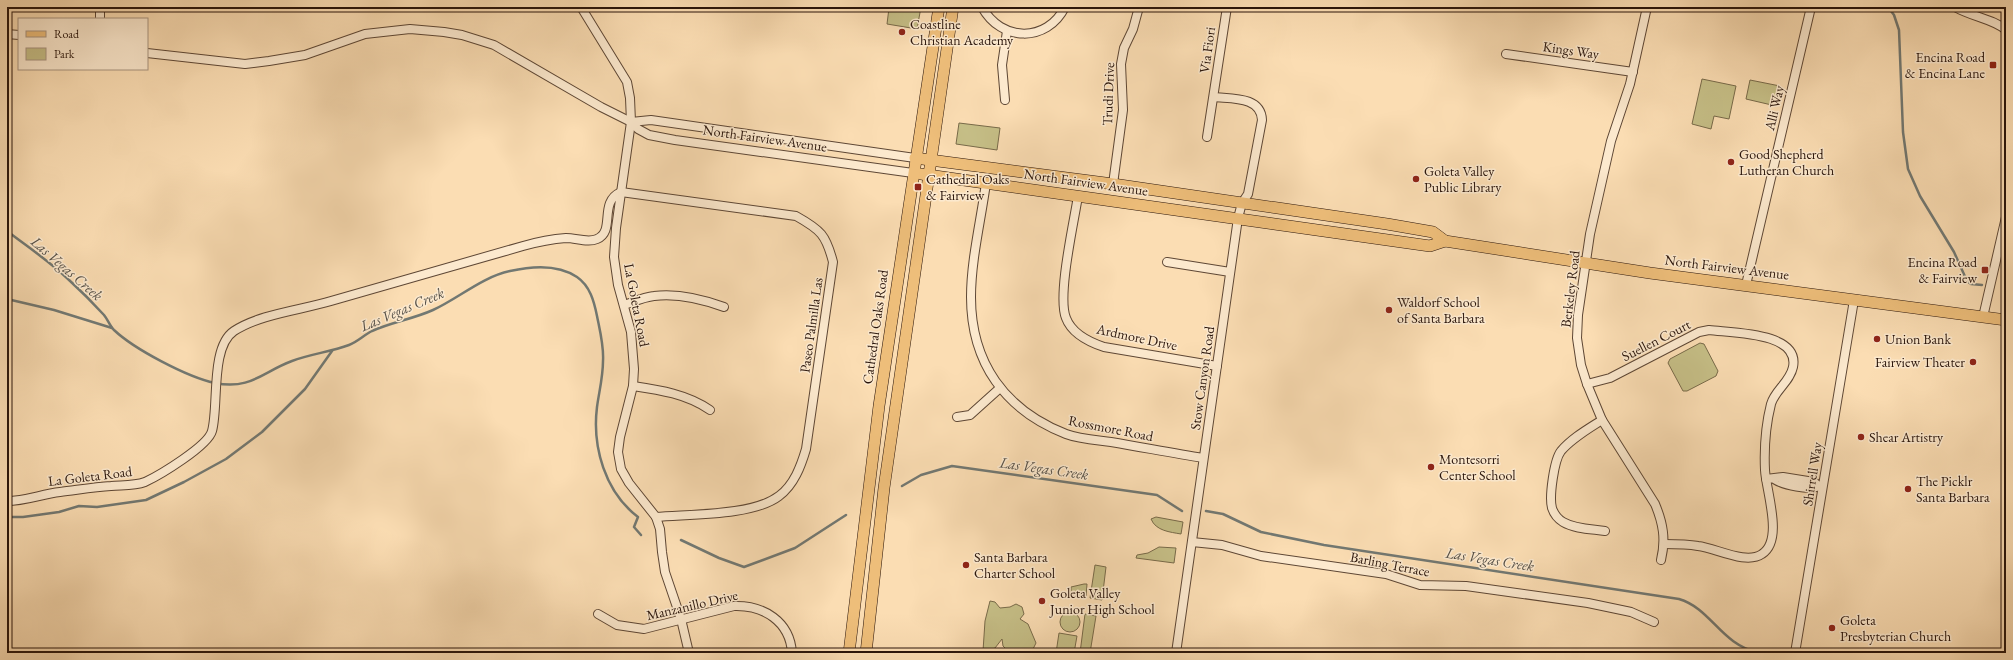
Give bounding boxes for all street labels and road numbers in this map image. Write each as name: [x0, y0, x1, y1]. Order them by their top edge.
street label: Via Fiori: [1195, 25, 1219, 74]
street label: Kings Way: [1542, 37, 1601, 63]
street label: Trudi Drive: [1098, 62, 1118, 126]
street label: Alli Way: [1760, 83, 1788, 133]
street label: North Fairview Avenue: [702, 120, 829, 156]
street label: North Fairview Avenue: [1023, 164, 1150, 200]
street label: Berkeley Road: [1556, 249, 1584, 329]
street label: North Fairview Avenue: [1664, 250, 1791, 284]
street label: La Goleta Road: [620, 262, 654, 349]
street label: Cathedral Oaks Road: [858, 268, 892, 385]
street label: Paseo Palmilla Las: [795, 276, 827, 374]
street label: Suellen Court: [1618, 315, 1694, 365]
street label: Ardmore Drive: [1094, 319, 1180, 354]
street label: Stow Canyon Road: [1186, 324, 1218, 431]
street label: Rossmore Road: [1067, 411, 1156, 445]
street label: Shirrell Way: [1798, 440, 1826, 507]
street label: La Goleta Road: [47, 462, 134, 490]
street label: Barling Terrace: [1349, 547, 1432, 581]
street label: Manzanillo Drive: [644, 586, 740, 624]

